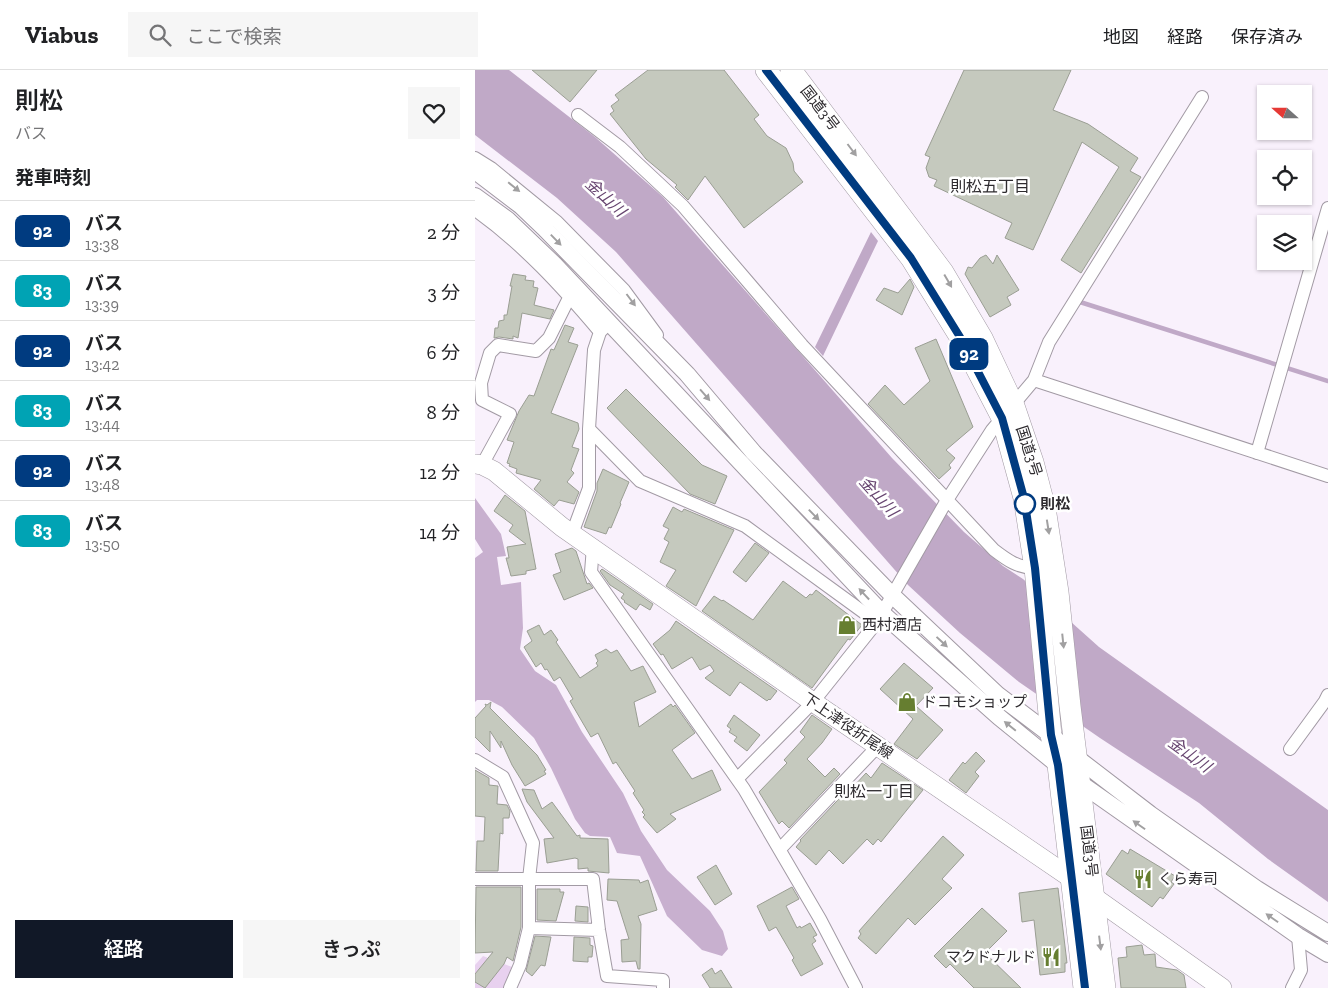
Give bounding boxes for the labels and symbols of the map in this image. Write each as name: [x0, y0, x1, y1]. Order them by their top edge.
street label: 国道3号: [797, 82, 843, 134]
north arrow: [1257, 85, 1313, 140]
one-way arrow: [847, 143, 857, 157]
water label: 金山川: [582, 174, 631, 222]
district label: 則松五丁目: [950, 177, 1030, 196]
one-way arrow: [507, 182, 520, 193]
one-way arrow: [550, 234, 562, 246]
one-way arrow: [944, 275, 953, 288]
one-way arrow: [625, 293, 636, 306]
line badge: 92: [947, 338, 991, 370]
one-way arrow: [699, 388, 710, 401]
street label: 国道3号: [1012, 423, 1046, 479]
water label: 金山川: [856, 472, 903, 522]
marker: 則松: [1014, 493, 1036, 515]
place label: 則松: [1040, 495, 1070, 513]
one-way arrow: [808, 509, 820, 521]
one-way arrow: [1044, 520, 1052, 536]
one-way arrow: [858, 588, 870, 600]
shop icon: 西村酒店: [836, 614, 858, 636]
place label: 西村酒店: [862, 616, 922, 634]
one-way arrow: [1059, 633, 1067, 649]
one-way arrow: [935, 636, 947, 648]
street label: 下上津役折尾線: [799, 689, 897, 763]
shop icon: ドコモショップ: [896, 691, 918, 713]
place label: ドコモショップ: [922, 693, 1027, 711]
one-way arrow: [1004, 720, 1017, 731]
water label: 金山川: [1165, 733, 1216, 777]
district label: 則松一丁目: [834, 782, 914, 801]
one-way arrow: [1133, 820, 1146, 830]
street label: 国道3号: [1077, 824, 1101, 878]
restaurant icon: くら寿司: [1132, 868, 1154, 890]
place label: くら寿司: [1158, 870, 1218, 888]
one-way arrow: [1265, 913, 1279, 923]
one-way arrow: [1096, 935, 1104, 951]
restaurant icon: マクドナルド: [1040, 946, 1062, 968]
place label: マクドナルド: [946, 948, 1036, 966]

